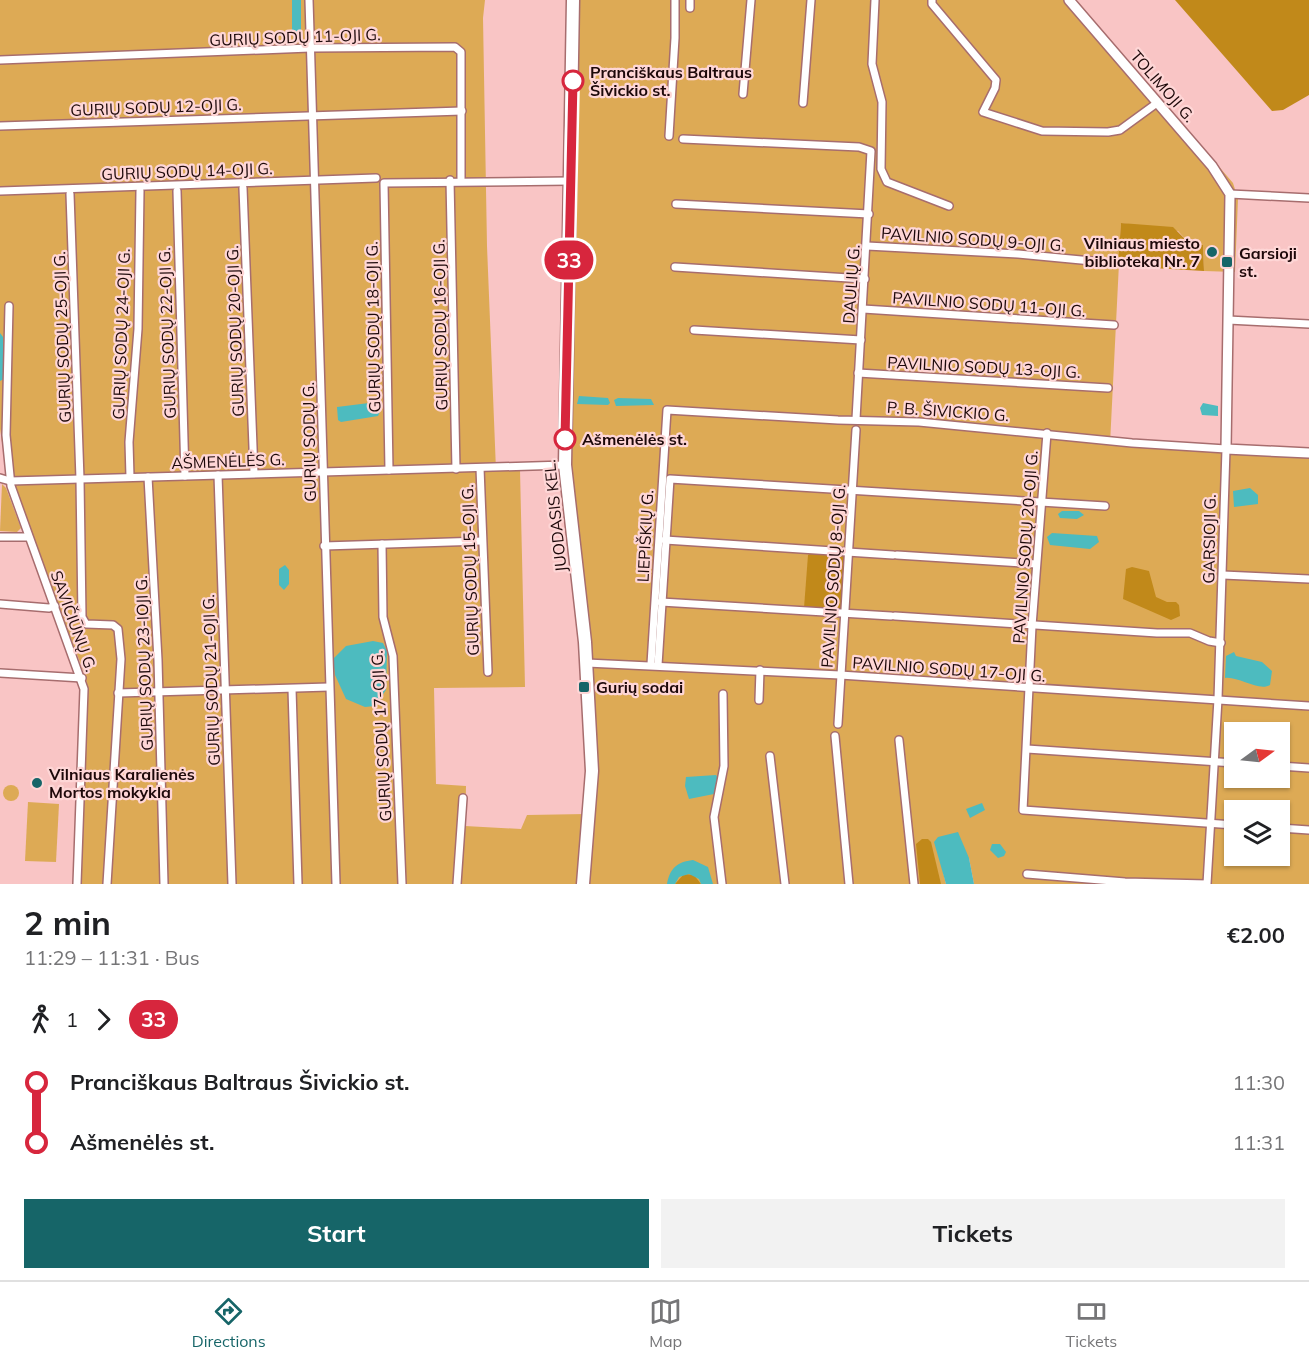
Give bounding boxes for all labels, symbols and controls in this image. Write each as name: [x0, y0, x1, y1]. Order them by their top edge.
street label: GURIŲ SODŲ 11-OJI G.: [209, 24, 381, 50]
street label: TOLIMOJI G.: [1126, 46, 1200, 126]
place label: Pranciškaus Baltraus Šivickio st.: [590, 62, 752, 100]
marker: Pranciškaus Baltraus Šivickio st.: [562, 70, 584, 92]
street label: GURIŲ SODŲ 12-OJI G.: [70, 94, 242, 120]
street label: GURIŲ SODŲ 14-OJI G.: [101, 158, 273, 184]
street label: PAVILNIO SODŲ 9-OJI G.: [880, 223, 1066, 255]
place label: Vilniaus miesto biblioteka Nr. 7: [1083, 233, 1200, 271]
street label: GURIŲ SODŲ 16-OJI G.: [429, 239, 451, 411]
line badge: 33: [542, 240, 596, 280]
street label: GURIŲ SODŲ 18-OJI G.: [362, 241, 384, 413]
place label: Garsioji st.: [1239, 243, 1297, 281]
street label: DAULIŲ G.: [838, 244, 864, 324]
street label: GURIŲ SODŲ 20-OJI G.: [222, 245, 248, 417]
marker: Vilniaus miesto biblioteka Nr. 7: [1205, 245, 1219, 259]
street label: GURIŲ SODŲ 22-OJI G.: [154, 247, 180, 419]
text: 33: [556, 247, 582, 273]
street label: GURIŲ SODŲ 24-OJI G.: [108, 248, 134, 420]
street label: GURIŲ SODŲ 25-OJI G.: [49, 251, 75, 423]
marker: Garsioji st.: [1220, 255, 1234, 269]
street label: PAVILNIO SODŲ 11-OJI G.: [892, 287, 1086, 321]
street label: PAVILNIO SODŲ 13-OJI G.: [887, 352, 1081, 382]
street label: GURIŲ SODŲ G.: [298, 382, 320, 502]
street label: P. B. ŠIVICKIO G.: [886, 397, 1010, 425]
marker: Ašmenėlės st.: [554, 428, 576, 450]
place label: Ašmenėlės st.: [582, 429, 687, 449]
street label: AŠMENĖLĖS G.: [171, 449, 285, 473]
street label: PAVILNIO SODŲ 20-OJI G.: [1008, 450, 1042, 644]
street label: JUODASIS KEL.: [539, 459, 571, 573]
street label: PAVILNIO SODŲ 8-OJI G.: [817, 483, 849, 669]
street label: GURIŲ SODŲ 15-OJI G.: [457, 484, 483, 656]
street label: LIEPIŠKIŲ G.: [633, 489, 657, 583]
street label: GARSIOJI G.: [1198, 494, 1220, 584]
street label: SAVIČIŪNŲ G.: [46, 568, 102, 674]
street label: GURIŲ SODŲ 23-IOJI G.: [131, 575, 157, 751]
street label: GURIŲ SODŲ 21-OJI G.: [198, 594, 224, 766]
street label: GURIŲ SODŲ 17-OJI G.: [367, 650, 395, 822]
street label: PAVILNIO SODŲ 17-OJI G.: [852, 652, 1046, 686]
place label: Gurių sodai: [596, 677, 683, 697]
marker: Gurių sodai: [577, 680, 591, 694]
north arrow: [1224, 722, 1290, 788]
map controls: [1224, 722, 1290, 866]
place label: Vilniaus Karalienės Mortos mokykla: [48, 764, 195, 802]
marker: Vilniaus Karalienės Mortos mokykla: [30, 776, 44, 790]
button: layers: [1224, 800, 1290, 866]
text: 2 min: [24, 902, 111, 943]
text: €2.00: [1227, 921, 1285, 949]
text: 11:29 – 11:31 · Bus: [24, 945, 200, 970]
icon: walk: [24, 1003, 57, 1036]
icon: forward: [87, 1003, 120, 1036]
text: 33: [141, 1006, 166, 1032]
text: 1: [66, 1007, 78, 1032]
text: Pranciškaus Baltraus Šivickio st.: [70, 1068, 410, 1096]
text: 11:30: [1232, 1070, 1285, 1095]
text: Ašmenėlės st.: [70, 1128, 214, 1156]
text: 11:31: [1232, 1130, 1285, 1155]
button: Start: [24, 1199, 649, 1268]
button: Tickets: [661, 1199, 1285, 1268]
tab: Directions: [192, 1295, 266, 1351]
tab: Map: [649, 1295, 682, 1351]
tab: Tickets: [1066, 1295, 1117, 1351]

